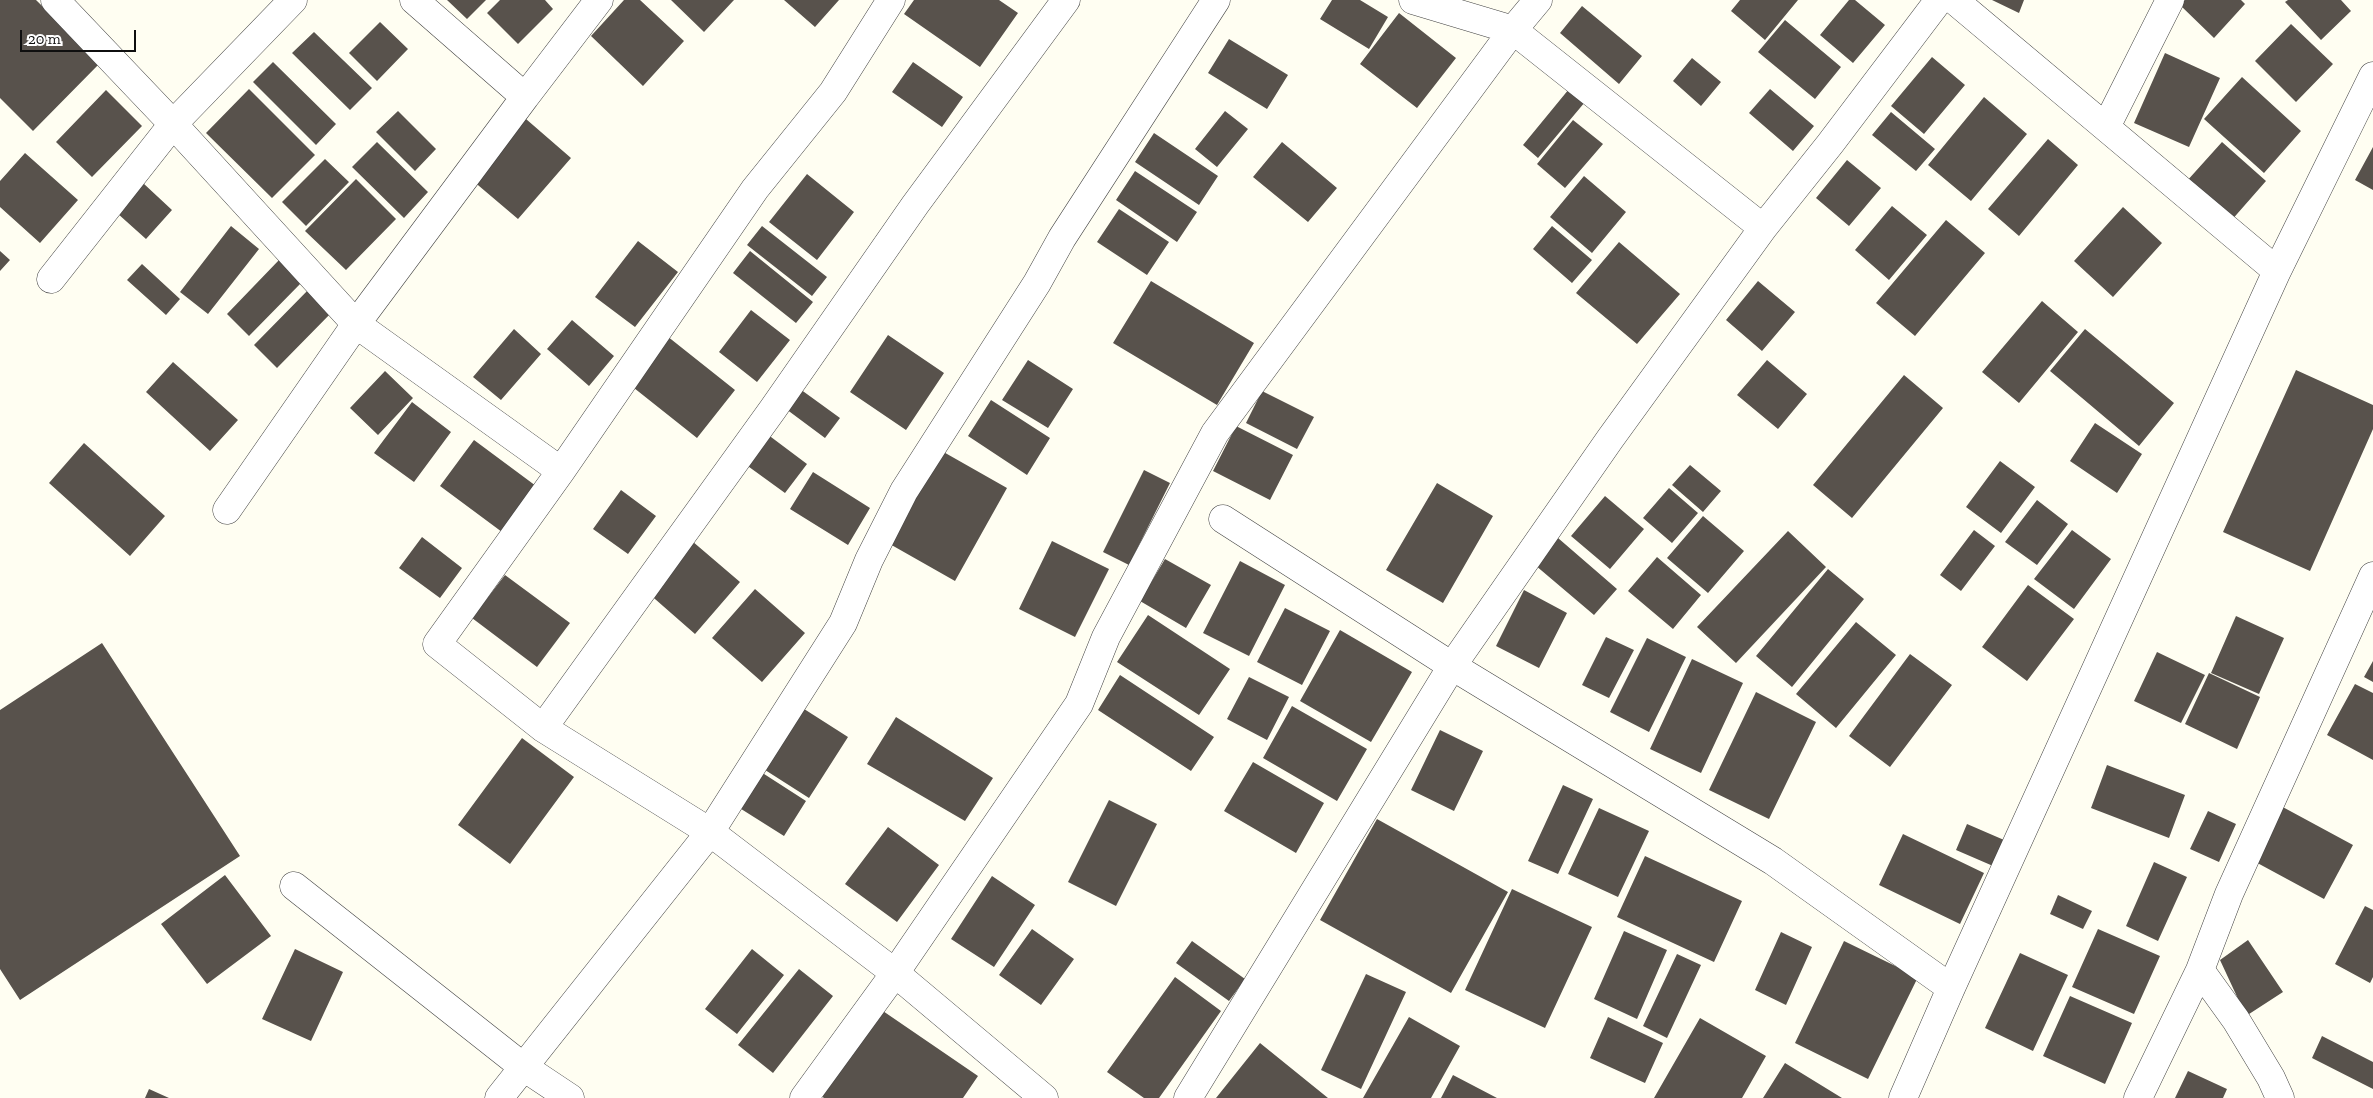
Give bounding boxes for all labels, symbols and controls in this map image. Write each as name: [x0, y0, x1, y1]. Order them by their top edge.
scale bar: [22, 20, 139, 52]
text: 20 m: [28, 30, 61, 48]

